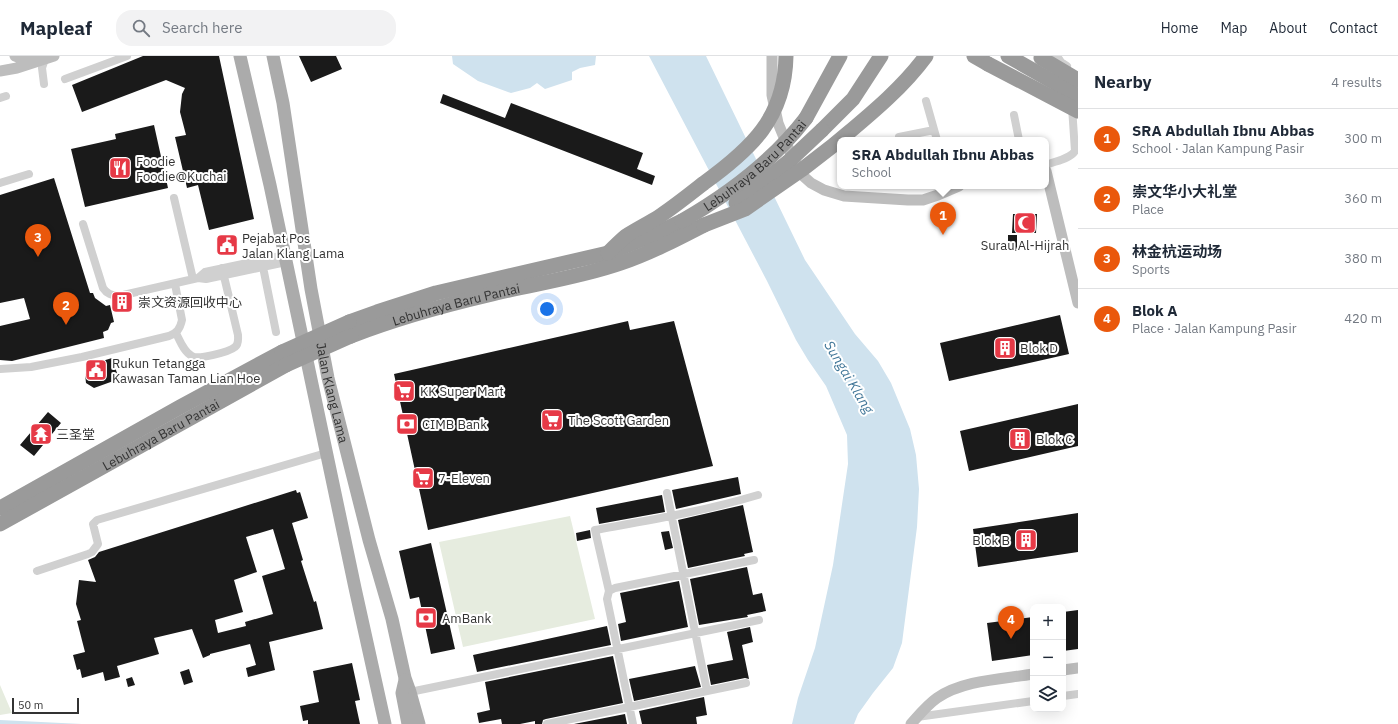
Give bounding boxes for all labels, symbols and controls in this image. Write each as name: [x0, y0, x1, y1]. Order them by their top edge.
search box: [116, 10, 396, 46]
text: Mapleaf: [20, 16, 92, 40]
icon: search: [130, 17, 152, 39]
text: Search here: [162, 18, 242, 37]
text: Home: [1161, 19, 1198, 37]
text: Map: [1220, 19, 1247, 37]
text: About: [1269, 19, 1307, 37]
text: Contact: [1329, 19, 1378, 37]
text: Nearby: [1094, 71, 1152, 93]
text: 4 results: [1331, 74, 1382, 91]
street label: Lebuhraya Baru Pantai: [700, 116, 810, 215]
text: SRA Abdullah Ibnu Abbas: [1132, 121, 1314, 140]
text: 1: [1103, 130, 1111, 147]
text: 300 m: [1344, 130, 1382, 147]
popup: [837, 137, 1049, 189]
text: School · Jalan Kampung Pasir: [1132, 140, 1304, 157]
text: SRA Abdullah Ibnu Abbas: [852, 145, 1034, 164]
place label: Foodie Foodie@Kuchai: [136, 153, 227, 185]
restaurant icon: Foodie Foodie@Kuchai: [107, 155, 133, 181]
text: School: [852, 164, 891, 181]
text: 崇文华小大礼堂: [1132, 182, 1237, 201]
text: 2: [1103, 190, 1111, 207]
text: 360 m: [1344, 190, 1382, 207]
text: Place: [1132, 201, 1164, 218]
pin: 1: [930, 202, 956, 235]
mosque icon: Surau Al-Hijrah: [1012, 210, 1038, 236]
pin: 3: [25, 224, 51, 257]
place label: Pejabat Pos Jalan Klang Lama: [242, 230, 344, 262]
public building icon: Pejabat Pos Jalan Klang Lama: [214, 232, 240, 258]
place label: Surau Al-Hijrah: [981, 237, 1069, 254]
text: 林金杭运动场: [1132, 242, 1222, 261]
text: 3: [1103, 250, 1111, 267]
text: 380 m: [1344, 250, 1382, 267]
text: Sports: [1132, 261, 1170, 278]
street label: Lebuhraya Baru Pantai: [390, 279, 522, 329]
building icon: 崇文资源回收中心: [109, 289, 135, 315]
pin: 2: [53, 292, 79, 325]
place label: 崇文资源回收中心: [138, 294, 242, 311]
your location: [537, 299, 557, 319]
text: Blok A: [1132, 301, 1177, 320]
text: 4: [1103, 310, 1111, 327]
text: 420 m: [1344, 310, 1382, 327]
text: Place · Jalan Kampung Pasir: [1132, 320, 1296, 337]
building icon: Blok D: [992, 335, 1018, 361]
water label: Sungai Klang: [820, 337, 878, 417]
place label: Blok D: [1020, 340, 1058, 357]
street label: Jalan Klang Lama: [313, 341, 353, 445]
place label: Rukun Tetangga Kawasan Taman Lian Hoe: [112, 355, 260, 387]
public building icon: Rukun Tetangga Kawasan Taman Lian Hoe: [83, 357, 109, 383]
supermarket icon: KK Super Mart: [391, 378, 417, 404]
place label: KK Super Mart: [420, 383, 504, 400]
street label: Lebuhraya Baru Pantai: [99, 395, 222, 474]
supermarket icon: The Scott Garden: [539, 407, 565, 433]
bank icon: CIMB Bank: [394, 411, 420, 437]
place label: The Scott Garden: [568, 412, 669, 429]
place label: CIMB Bank: [422, 416, 487, 433]
temple icon: 三圣堂: [28, 421, 54, 447]
place label: 三圣堂: [56, 426, 95, 443]
building icon: Blok C: [1007, 426, 1033, 452]
place label: Blok C: [1036, 431, 1073, 448]
supermarket icon: 7-Eleven: [410, 465, 436, 491]
place label: 7-Eleven: [438, 470, 490, 487]
building icon: Blok B: [1013, 527, 1039, 553]
place label: Blok B: [972, 532, 1010, 549]
map controls: [1030, 604, 1066, 712]
button: +: [1030, 604, 1066, 640]
bank icon: AmBank: [413, 605, 439, 631]
pin: 4: [998, 606, 1024, 639]
place label: AmBank: [442, 610, 491, 627]
button: −: [1030, 640, 1066, 676]
button: layers: [1030, 676, 1066, 712]
scale bar: [12, 696, 79, 715]
text: 50 m: [18, 698, 43, 712]

